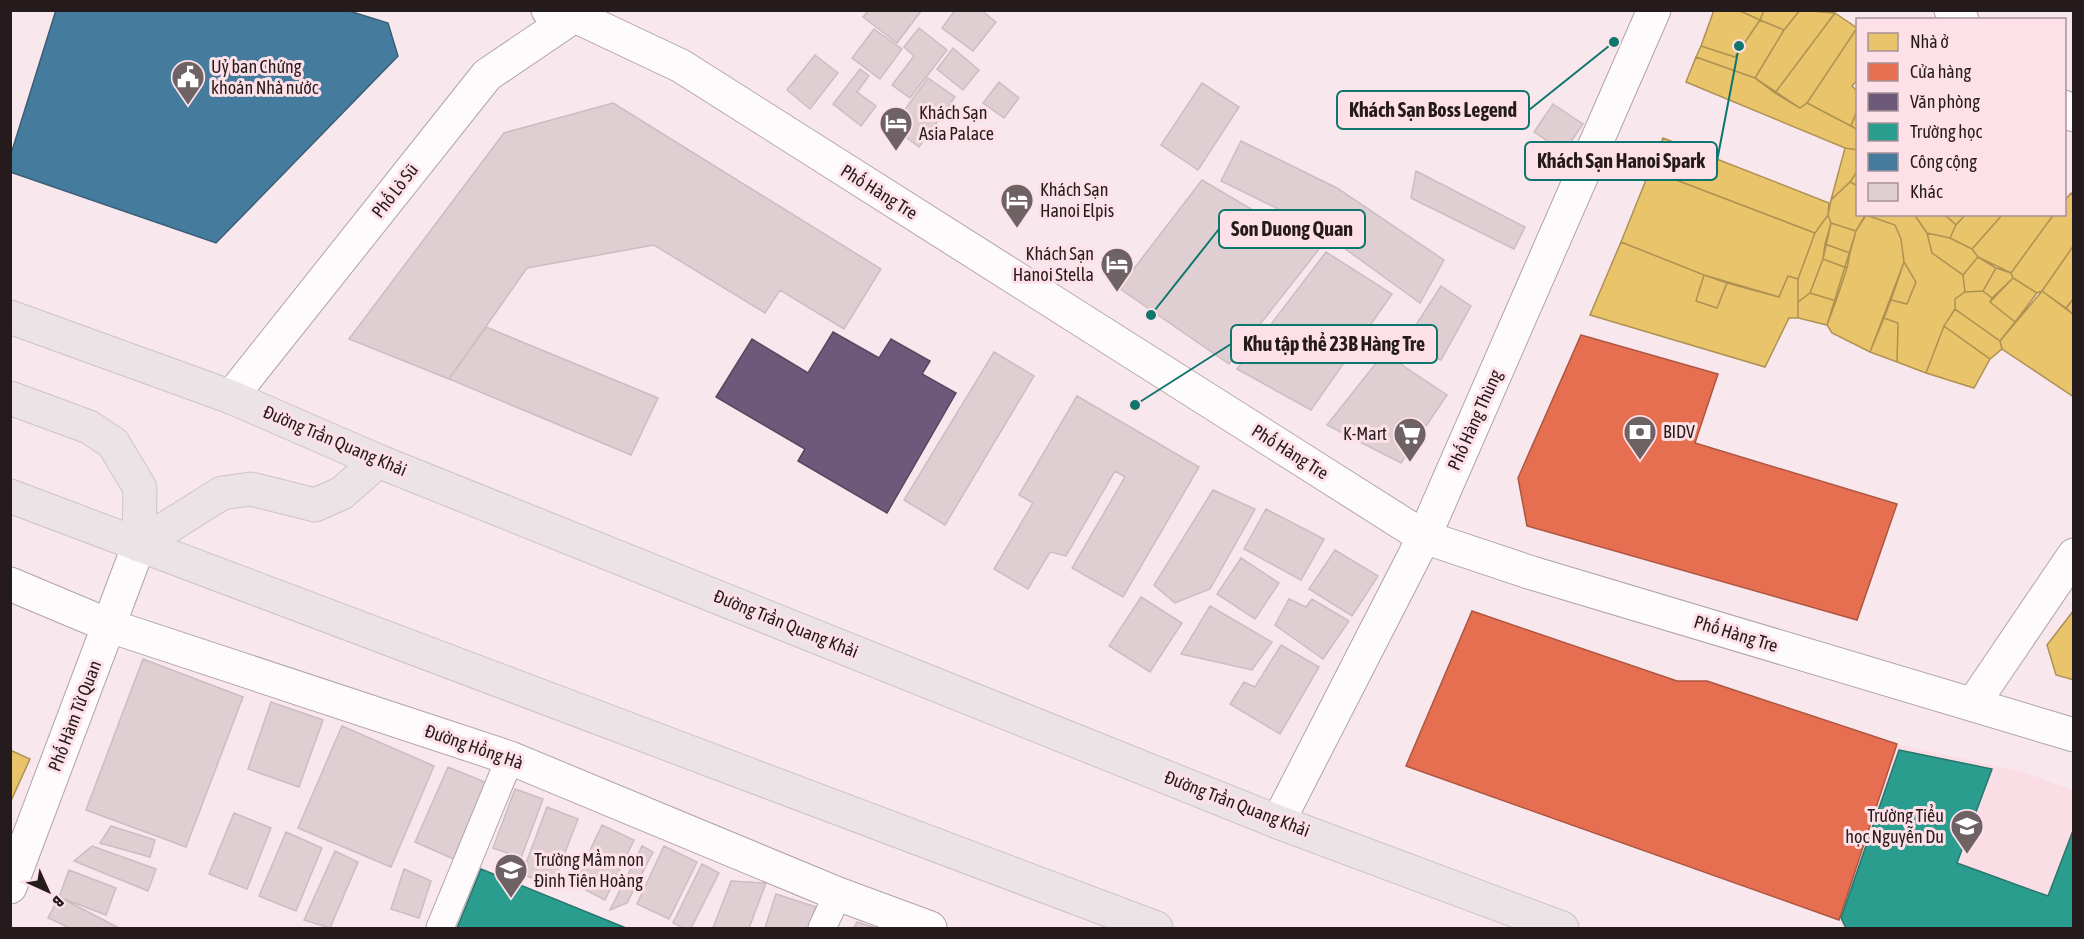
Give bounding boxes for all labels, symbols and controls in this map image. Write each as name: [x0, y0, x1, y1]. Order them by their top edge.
legend: [1856, 18, 2066, 216]
text: Nhà ở: [1910, 31, 1949, 52]
place label: Uỷ ban Chứng khoán Nhà nước: [211, 56, 319, 98]
public building icon: Uỷ ban Chứng khoán Nhà nước: [170, 59, 206, 106]
text: Cửa hàng: [1910, 61, 1971, 82]
callout: Khách Sạn Boss Legend: [1337, 91, 1529, 129]
text: Văn phòng: [1910, 91, 1980, 112]
text: Khách Sạn Boss Legend: [1349, 98, 1517, 121]
place label: Khách Sạn Asia Palace: [919, 102, 994, 144]
hotel icon: Khách Sạn Asia Palace: [878, 105, 914, 152]
text: Trường học: [1910, 121, 1982, 142]
callout: Khách Sạn Hanoi Spark: [1525, 142, 1717, 180]
text: Khách Sạn Hanoi Spark: [1537, 149, 1705, 172]
text: Công cộng: [1910, 151, 1977, 172]
street label: Phố Lò Sũ: [366, 159, 422, 222]
street label: Phố Hàng Tre: [837, 159, 922, 223]
place label: Khách Sạn Hanoi Elpis: [1040, 179, 1114, 221]
text: Khác: [1910, 181, 1943, 202]
hotel icon: Khách Sạn Hanoi Elpis: [999, 182, 1035, 229]
callout: Son Duong Quan: [1219, 210, 1365, 248]
text: Son Duong Quan: [1231, 217, 1353, 240]
place label: Khách Sạn Hanoi Stella: [1013, 243, 1094, 285]
hotel icon: Khách Sạn Hanoi Stella: [1099, 246, 1135, 293]
callout: Khu tập thể 23B Hàng Tre: [1231, 325, 1437, 363]
text: Khu tập thể 23B Hàng Tre: [1243, 331, 1425, 355]
street label: Phố Hàng Thùng: [1442, 366, 1506, 473]
street label: Đường Trần Quang Khải: [260, 400, 411, 480]
bank icon: BIDV: [1622, 414, 1658, 461]
supermarket icon: K-Mart: [1392, 416, 1428, 463]
street label: Phố Hàng Tre: [1248, 419, 1333, 483]
place label: BIDV: [1663, 421, 1695, 442]
place label: K-Mart: [1343, 423, 1387, 444]
street label: Đường Trần Quang Khải: [711, 584, 862, 662]
street label: Phố Hàng Tre: [1692, 610, 1781, 656]
street label: Phố Hàm Tử Quan: [43, 657, 105, 774]
street label: Đường Hồng Hà: [422, 719, 527, 773]
street label: Đường Trần Quang Khải: [1161, 765, 1313, 841]
place label: Trường Tiểu học Nguyễn Du: [1845, 804, 1944, 847]
school or university icon: Trường Tiểu học Nguyễn Du: [1949, 808, 1985, 855]
place label: Trường Mầm non Đinh Tiên Hoàng: [534, 848, 644, 891]
school or university icon: Trường Mầm non Đinh Tiên Hoàng: [493, 852, 529, 899]
north arrow: [18, 861, 78, 921]
text: B: [49, 893, 68, 911]

